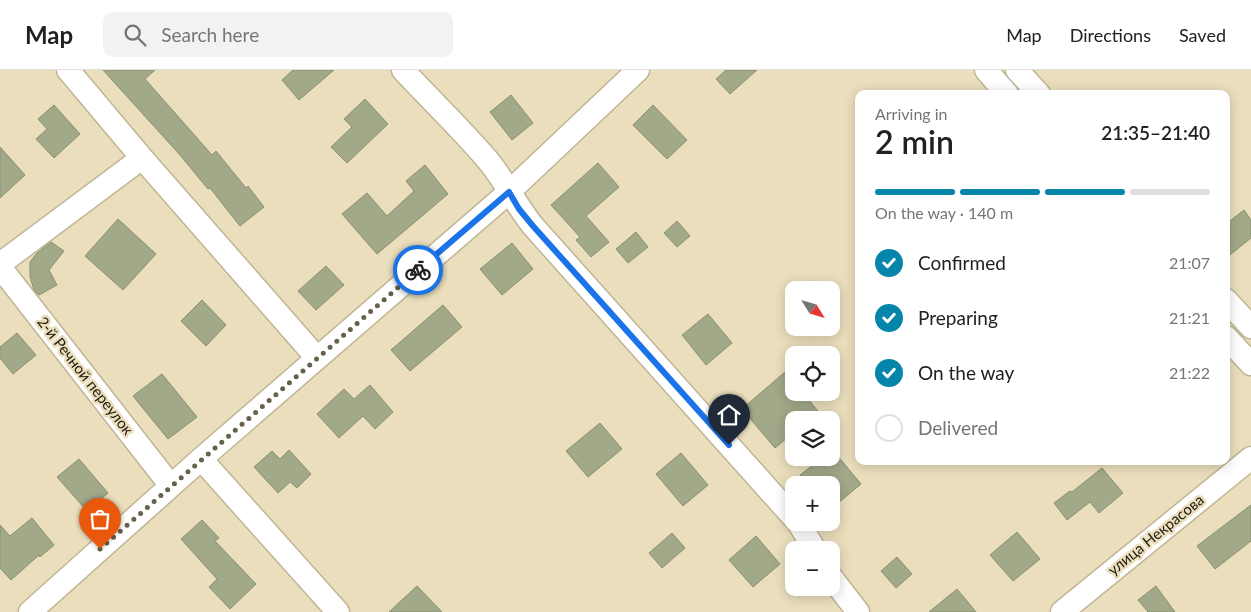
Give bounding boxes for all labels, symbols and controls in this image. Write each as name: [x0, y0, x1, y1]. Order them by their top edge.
search box: [103, 12, 453, 57]
text: Map: [25, 20, 73, 49]
icon: search: [121, 21, 149, 49]
text: Search here: [161, 23, 259, 46]
text: Map: [1006, 24, 1042, 46]
text: Directions: [1070, 24, 1151, 46]
text: Saved: [1179, 24, 1226, 46]
text: Arriving in: [875, 104, 948, 123]
text: 21:35–21:40: [1101, 121, 1210, 144]
text: 2 min: [875, 122, 954, 161]
text: On the way · 140 m: [875, 203, 1013, 222]
courier: [393, 245, 443, 295]
icon: check: [875, 249, 903, 277]
text: Confirmed: [918, 251, 1006, 274]
text: 21:07: [1169, 253, 1210, 272]
icon: bike: [404, 256, 432, 284]
north arrow: [785, 281, 840, 336]
map controls: [785, 281, 840, 596]
icon: check: [875, 304, 903, 332]
text: Preparing: [918, 306, 998, 329]
text: 21:21: [1169, 308, 1210, 327]
street label: 2-й Речной переулок: [34, 313, 138, 438]
button: locate: [785, 346, 840, 401]
icon: check: [875, 359, 903, 387]
text: On the way: [918, 361, 1014, 384]
text: 21:22: [1169, 363, 1210, 382]
pin: [708, 394, 750, 445]
icon: home: [715, 401, 743, 429]
button: layers: [785, 411, 840, 466]
text: Delivered: [918, 416, 998, 439]
button: +: [785, 476, 840, 531]
street label: улица Некрасова: [1104, 490, 1207, 578]
pin: [79, 498, 121, 549]
icon: bag: [86, 505, 114, 533]
button: −: [785, 541, 840, 596]

